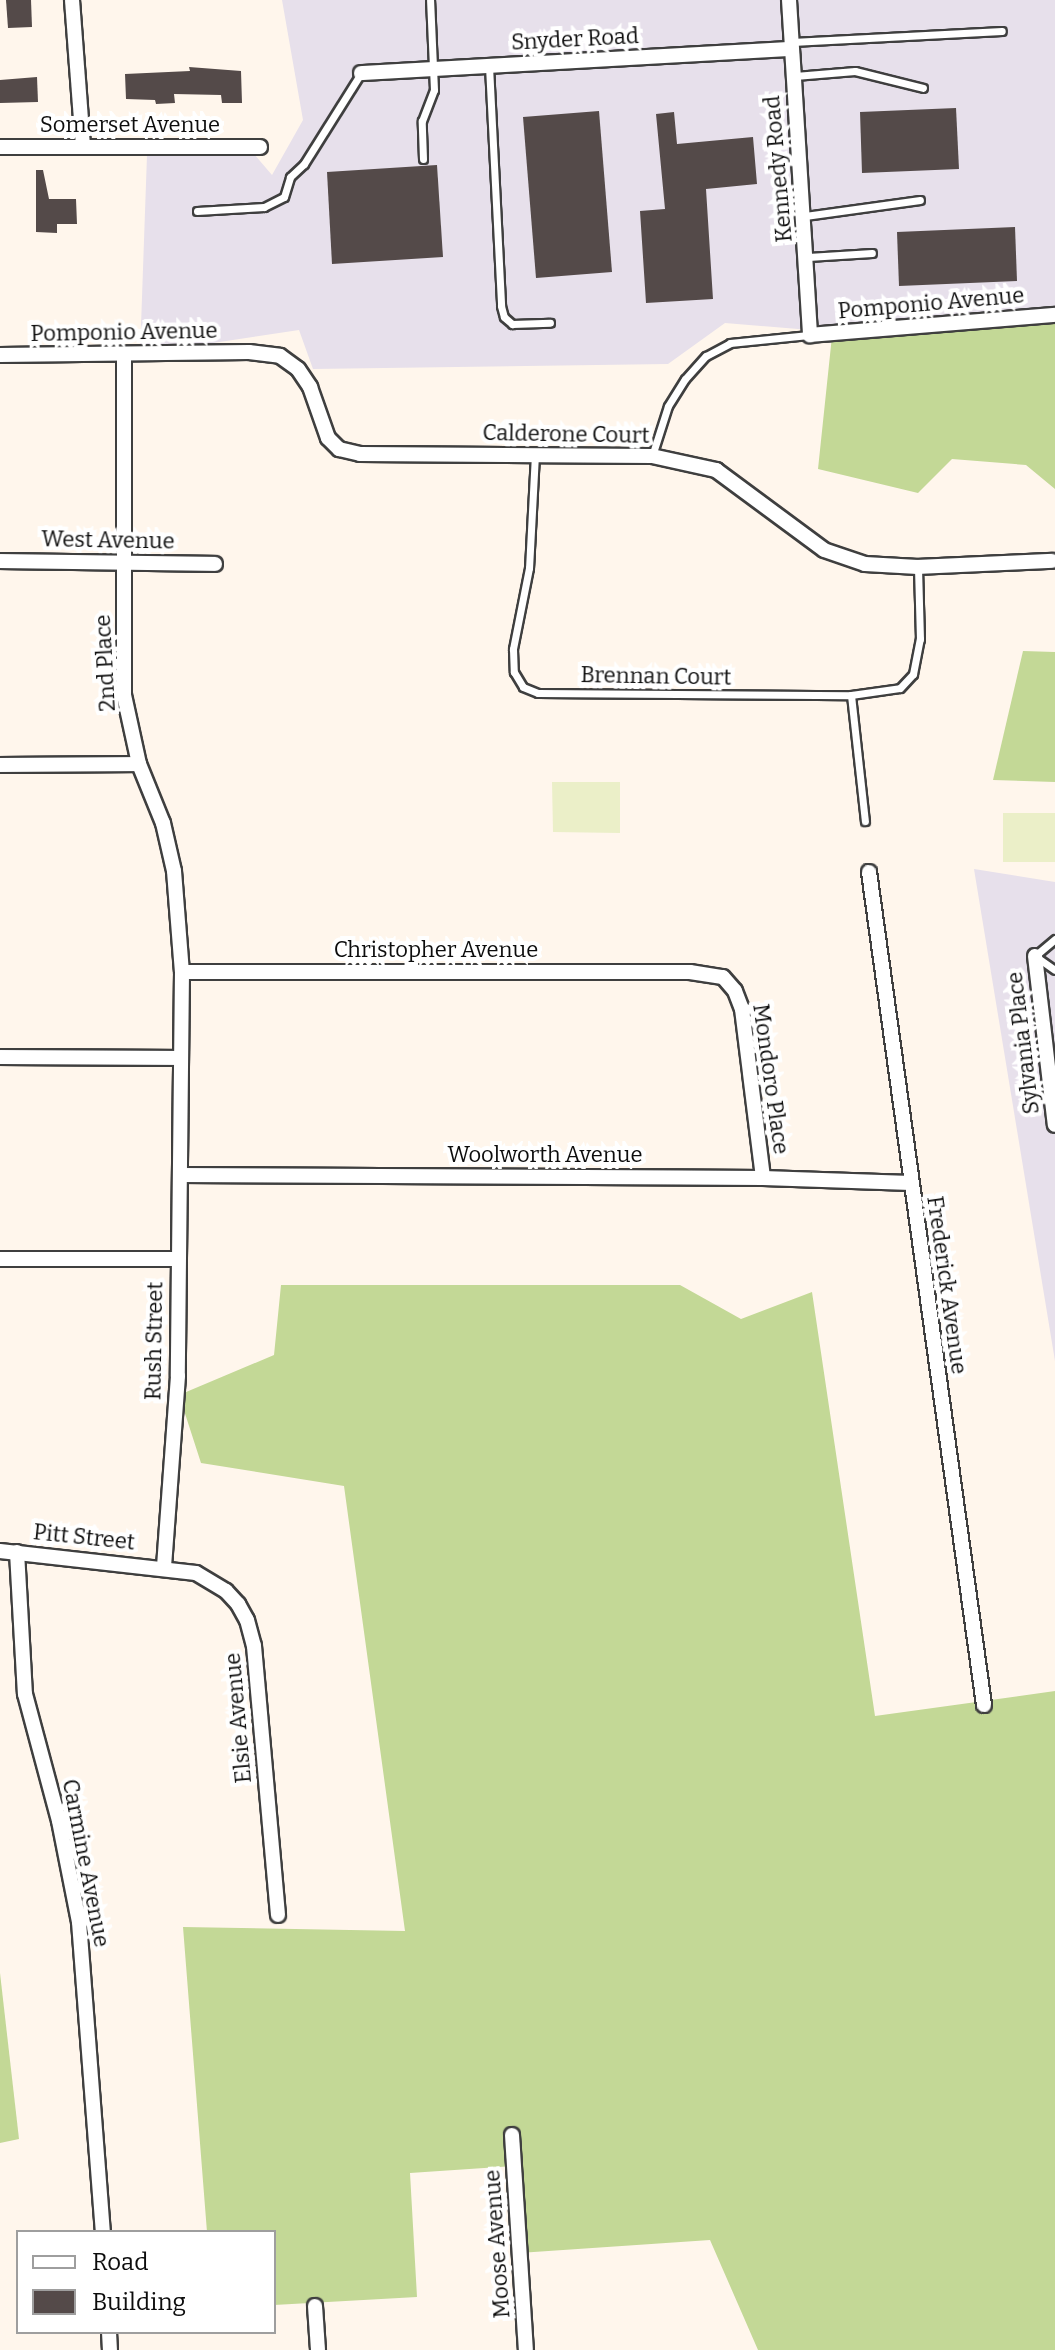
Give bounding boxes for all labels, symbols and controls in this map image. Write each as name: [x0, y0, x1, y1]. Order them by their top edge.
street label: Snyder Road: [510, 22, 640, 56]
street label: Kennedy Road: [758, 95, 798, 243]
street label: Somerset Avenue: [40, 112, 220, 138]
street label: Pomponio Avenue: [837, 282, 1025, 324]
street label: Pomponio Avenue: [30, 317, 218, 347]
street label: Calderone Court: [482, 419, 650, 449]
street label: West Avenue: [41, 526, 175, 554]
street label: 2nd Place: [89, 614, 121, 712]
street label: Brennan Court: [580, 661, 732, 691]
street label: Christopher Avenue: [334, 937, 538, 963]
street label: Sylvania Place: [1001, 970, 1045, 1116]
street label: Mondoro Place: [747, 1002, 795, 1156]
street label: Woolworth Avenue: [448, 1142, 642, 1168]
street label: Frederick Avenue: [921, 1194, 973, 1376]
street label: Rush Street: [140, 1282, 168, 1400]
street label: Pitt Street: [32, 1519, 136, 1555]
street label: Elsie Avenue: [219, 1652, 257, 1784]
street label: Carmine Avenue: [57, 1777, 115, 1949]
street label: Moose Avenue: [479, 2169, 515, 2319]
legend: [16, 2230, 276, 2334]
text: Road: [92, 2248, 148, 2276]
text: Building: [92, 2288, 186, 2316]

